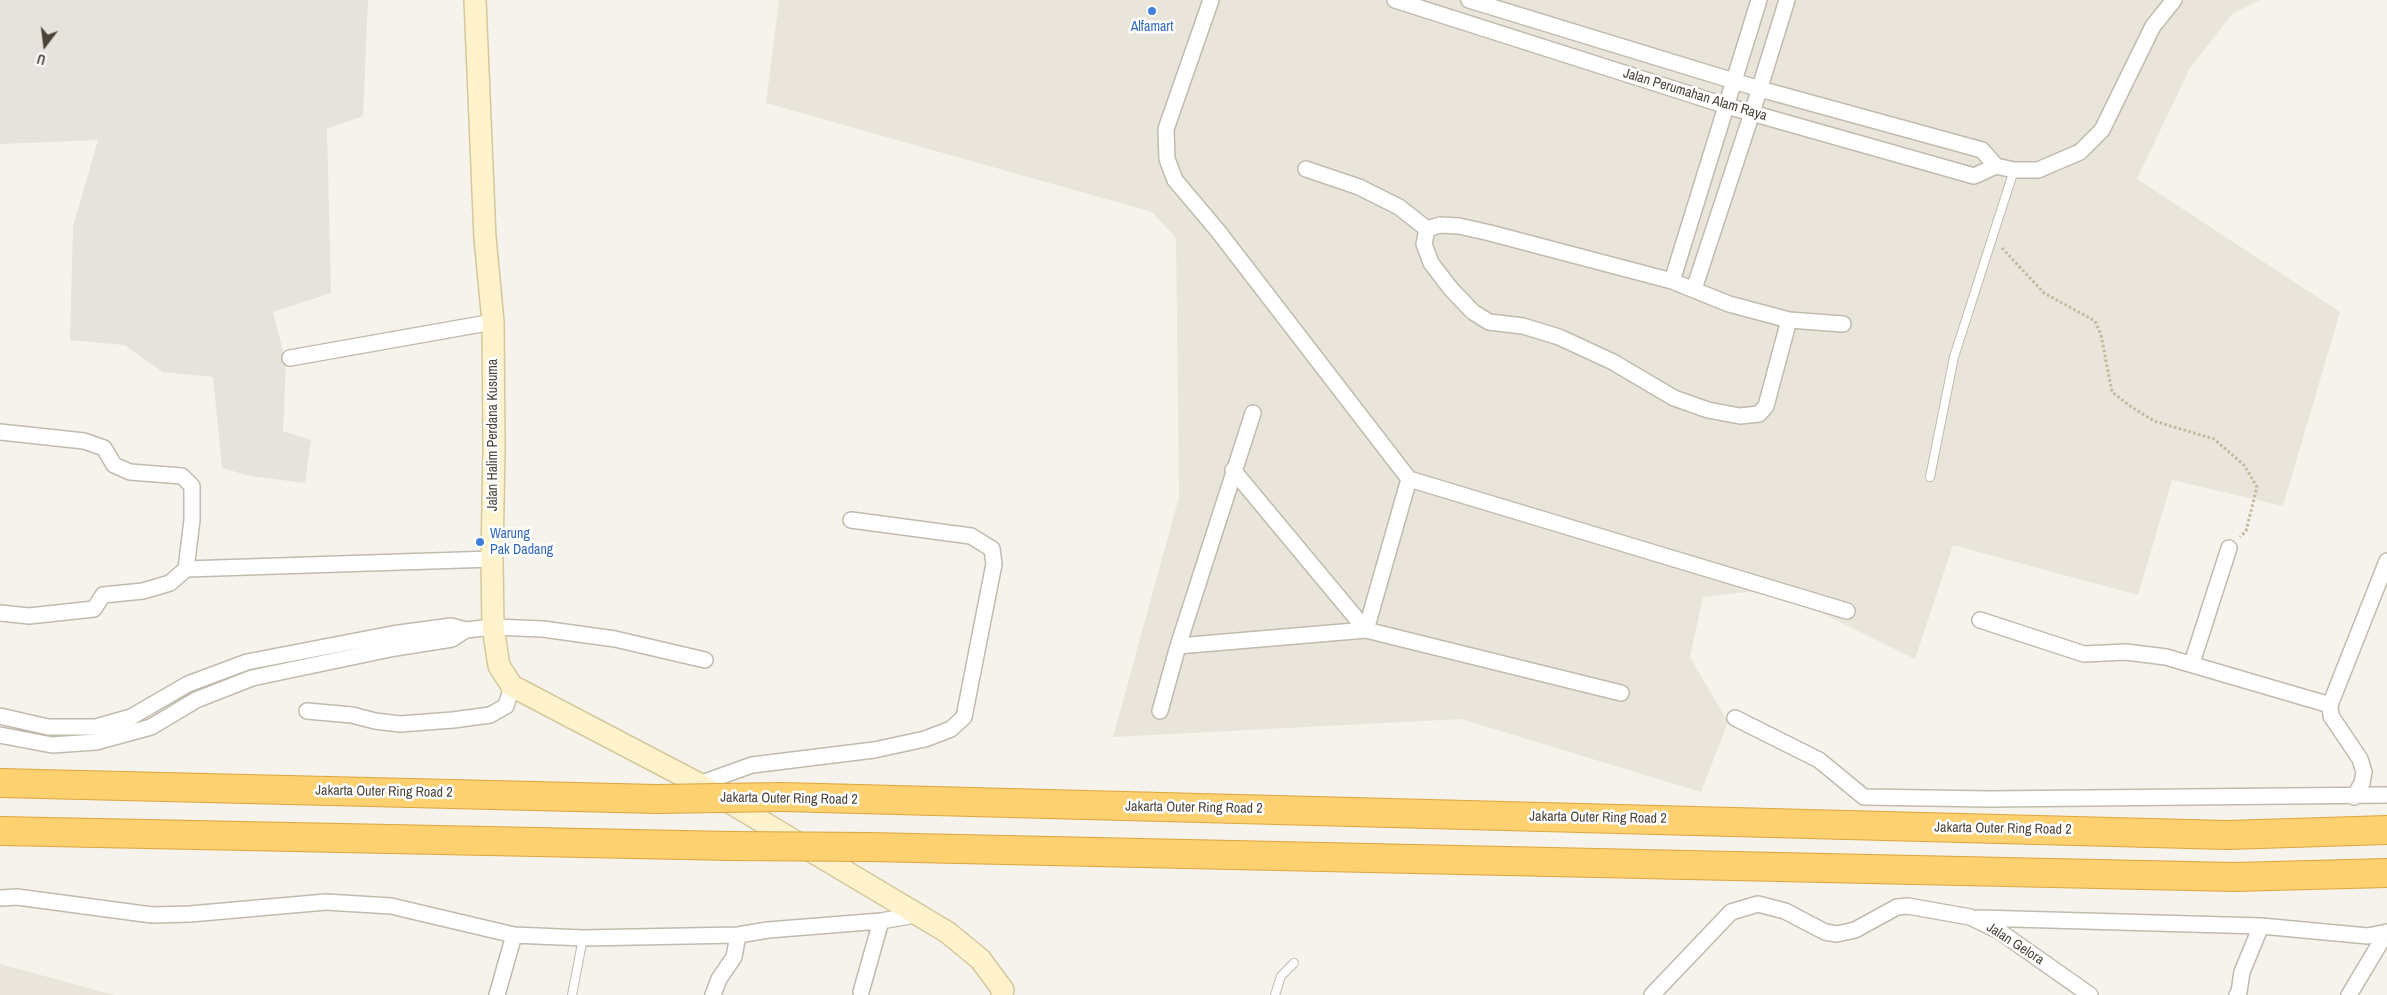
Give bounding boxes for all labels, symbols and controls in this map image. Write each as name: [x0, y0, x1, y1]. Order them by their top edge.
marker: Alfamart: [1146, 5, 1158, 17]
place label: Alfamart: [1131, 19, 1173, 35]
north arrow: [20, 20, 70, 70]
text: U: [35, 50, 47, 69]
street label: Jalan Perumahan Alam Raya: [1621, 65, 1769, 125]
street label: Jalan Halim Perdana Kusuma: [485, 359, 501, 511]
place label: Warung Pak Dadang: [490, 526, 553, 558]
marker: Warung Pak Dadang: [474, 536, 486, 548]
street label: Jakarta Outer Ring Road 2: [315, 782, 453, 802]
street label: Jakarta Outer Ring Road 2: [720, 789, 858, 809]
street label: Jakarta Outer Ring Road 2: [1125, 798, 1263, 818]
street label: Jakarta Outer Ring Road 2: [1529, 808, 1667, 828]
street label: Jakarta Outer Ring Road 2: [1934, 819, 2072, 839]
street label: Jalan Gelora: [1983, 919, 2047, 969]

